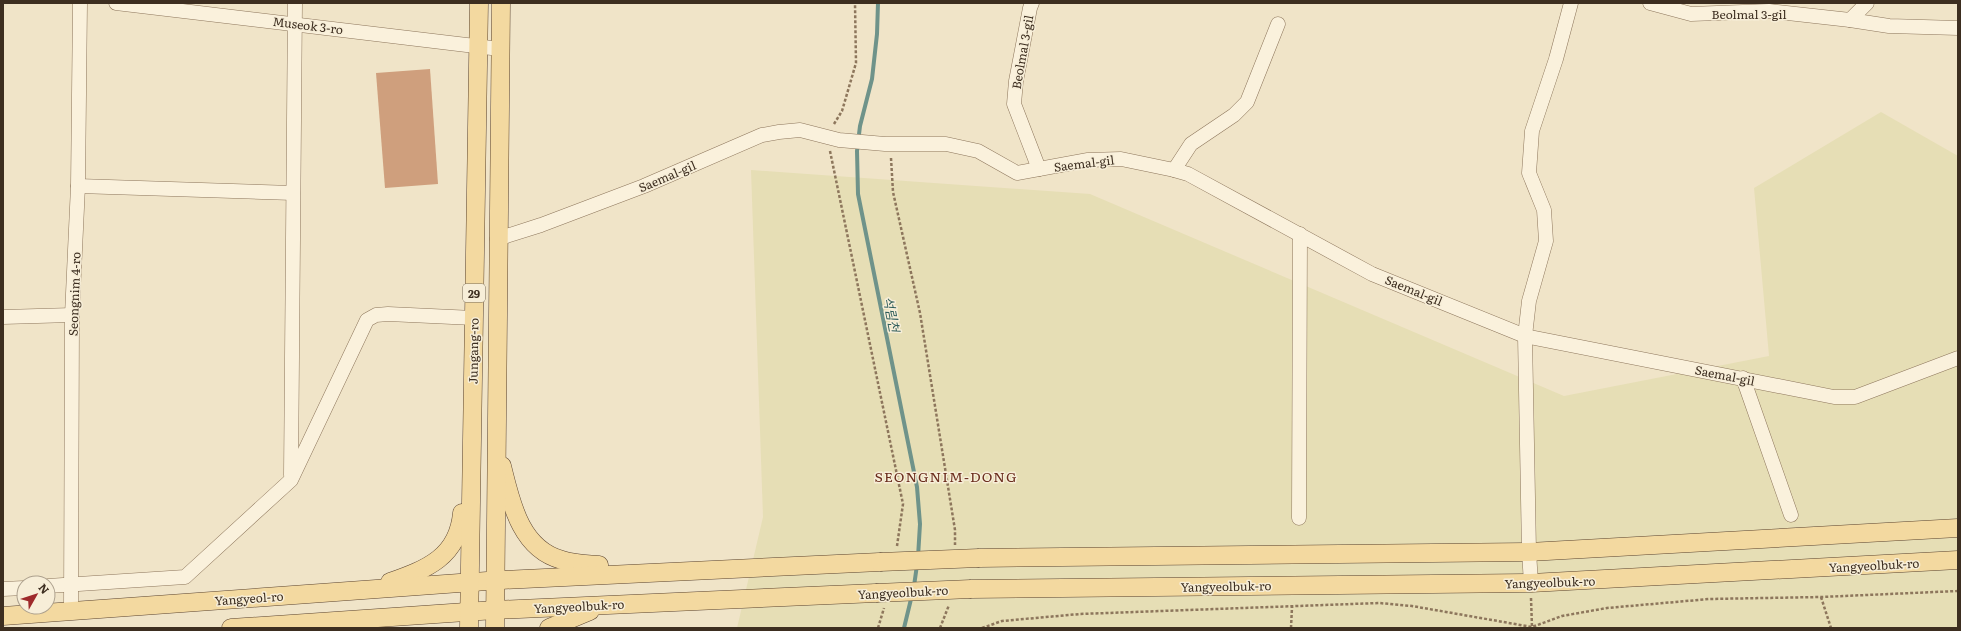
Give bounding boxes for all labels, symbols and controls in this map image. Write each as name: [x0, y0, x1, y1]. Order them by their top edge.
street label: Beolmal 3-gil: [1712, 5, 1786, 23]
street label: Museok 3-ro: [272, 12, 344, 38]
street label: Beolmal 3-gil: [1007, 14, 1037, 90]
street label: Saemal-gil: [1053, 150, 1115, 176]
street label: Saemal-gil: [636, 156, 698, 196]
street label: Seongnim 4-ro: [64, 252, 84, 336]
street label: Saemal-gil: [1383, 270, 1445, 310]
road number: 29: [463, 284, 485, 302]
water label: 석림천: [879, 295, 905, 334]
street label: Jungang-ro: [463, 318, 483, 384]
street label: Saemal-gil: [1694, 360, 1756, 390]
district label: SEONGNIM-DONG: [875, 466, 1017, 486]
street label: Yangyeolbuk-ro: [1828, 554, 1920, 576]
street label: Yangyeolbuk-ro: [1504, 571, 1596, 593]
north arrow: [16, 575, 56, 615]
street label: Yangyeolbuk-ro: [1180, 576, 1272, 596]
text: N: [35, 579, 54, 597]
street label: Yangyeolbuk-ro: [857, 581, 949, 603]
street label: Yangyeol-ro: [214, 587, 284, 609]
street label: Yangyeolbuk-ro: [533, 595, 625, 617]

